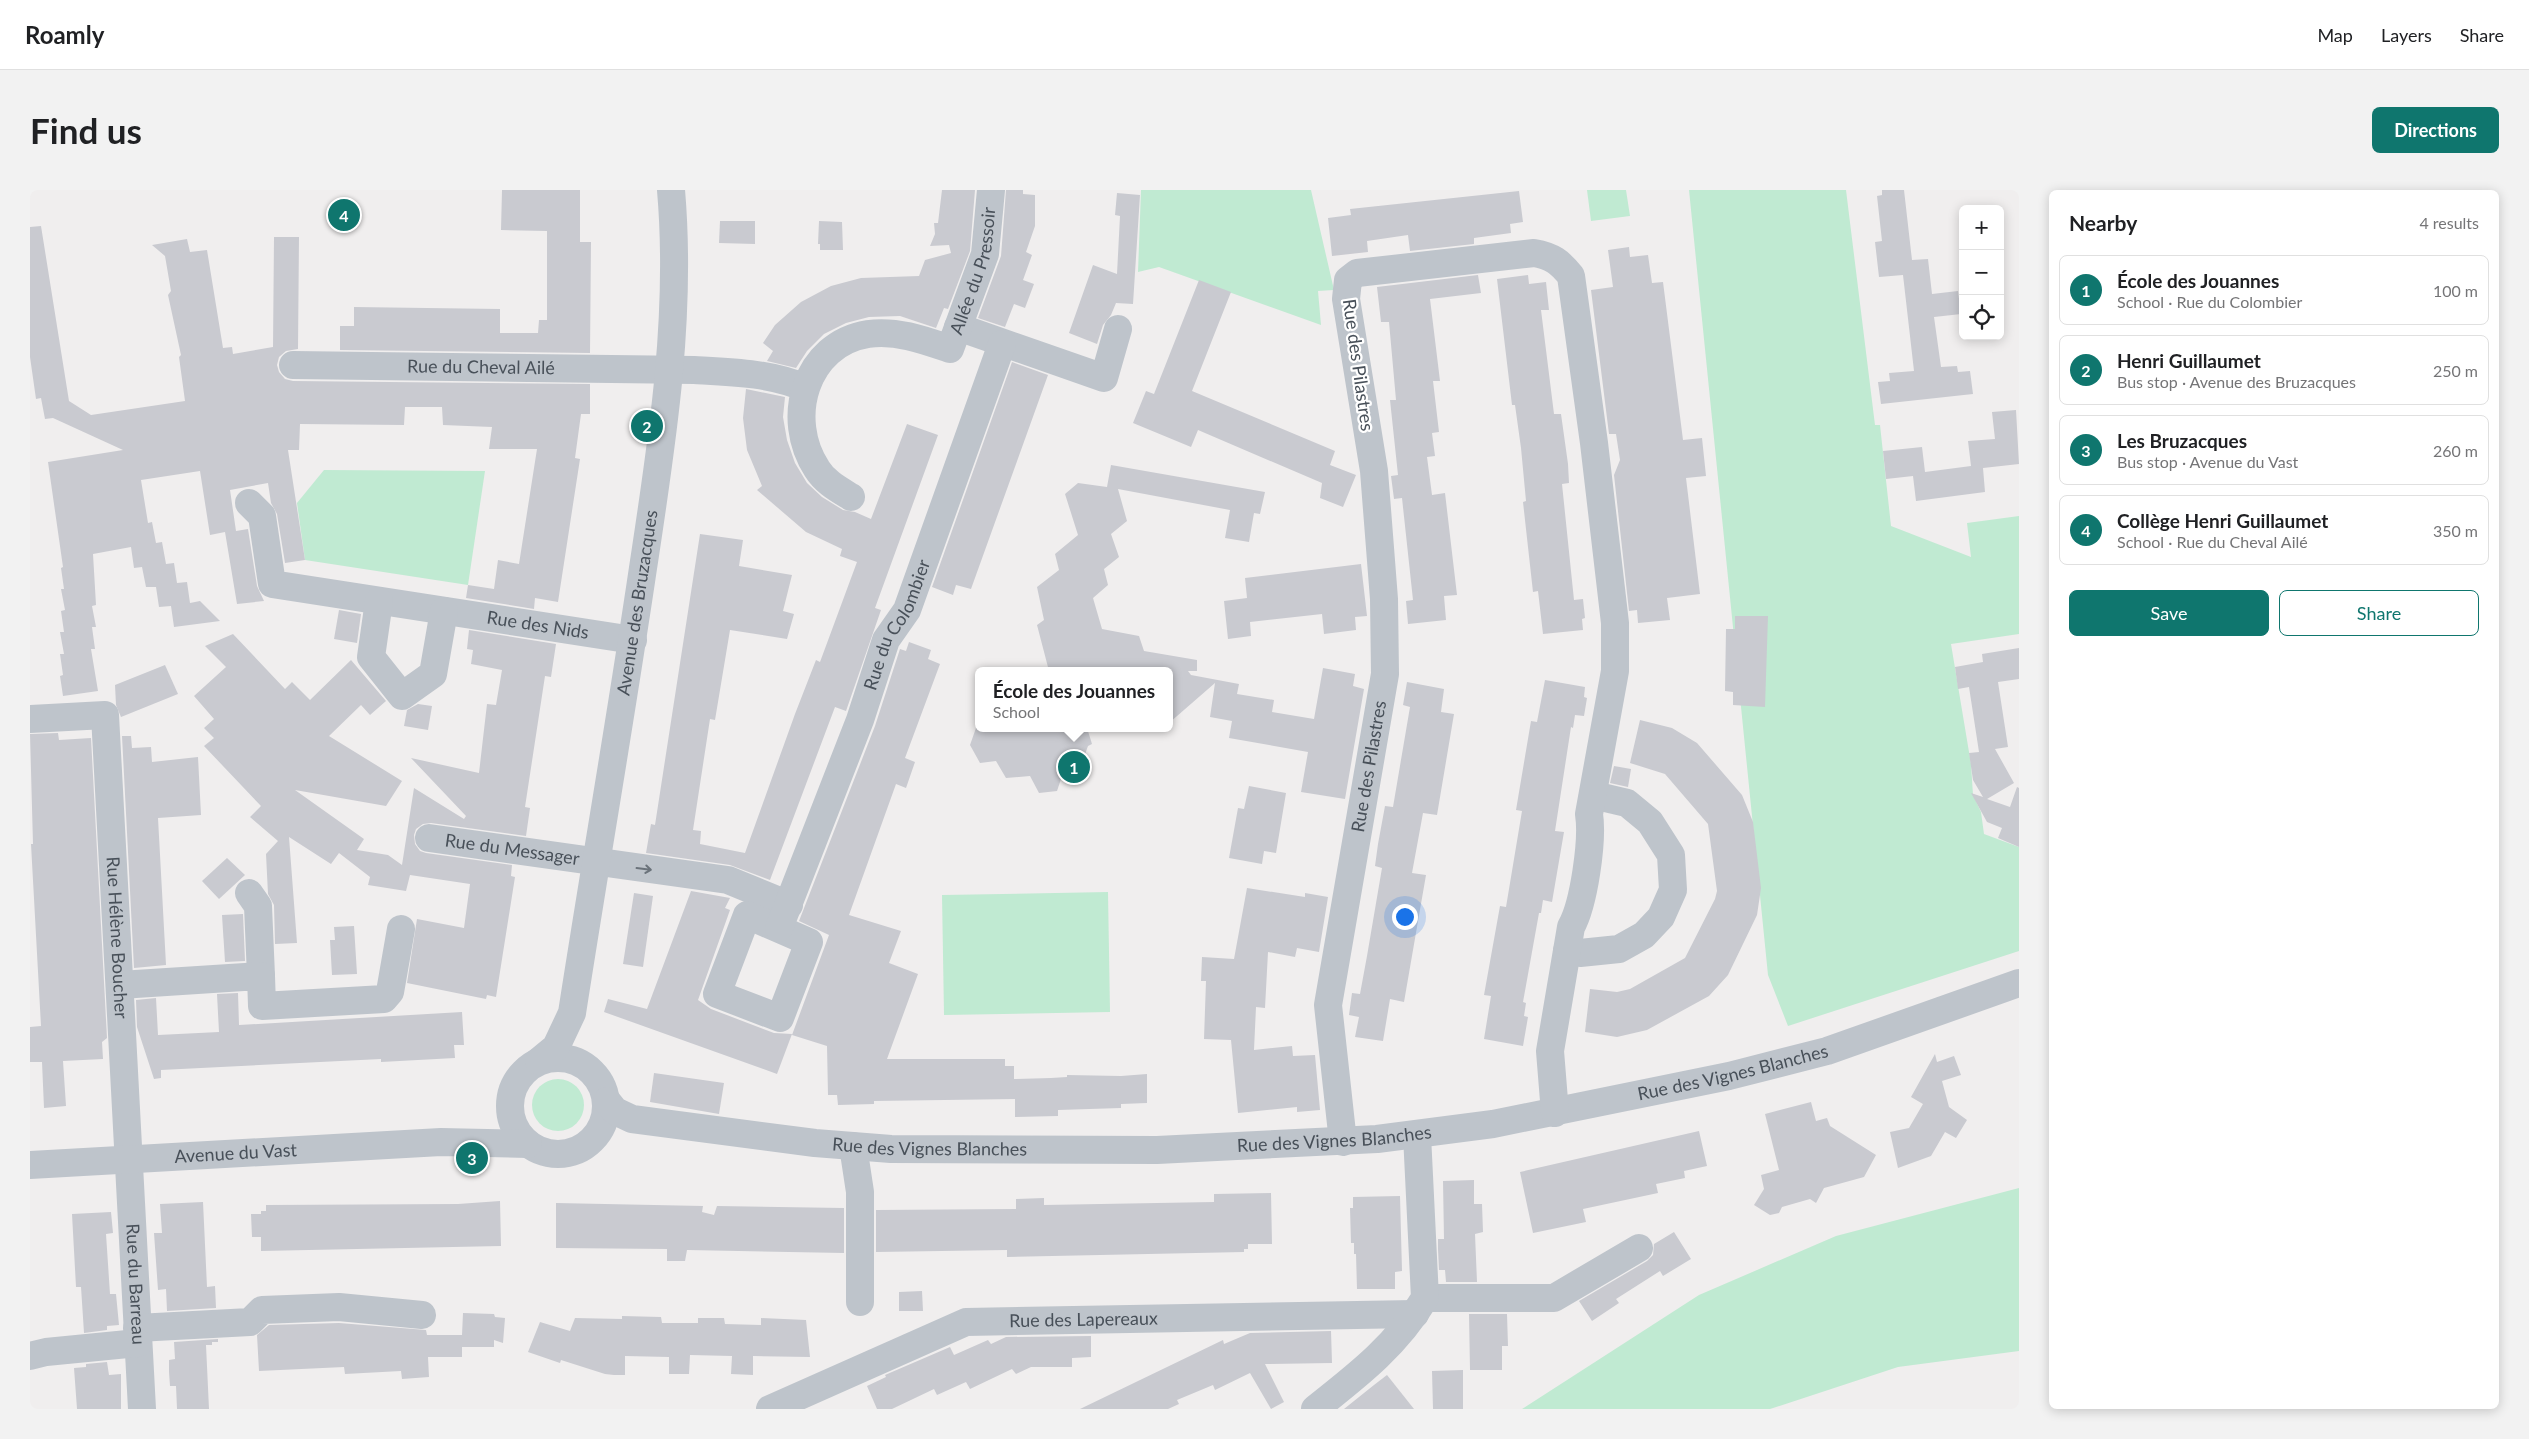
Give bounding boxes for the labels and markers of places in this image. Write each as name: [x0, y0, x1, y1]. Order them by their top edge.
pin: 4: [328, 196, 360, 234]
pin: 2: [631, 407, 663, 445]
pin: 1: [1058, 748, 1090, 786]
pin: 3: [456, 1139, 488, 1177]

